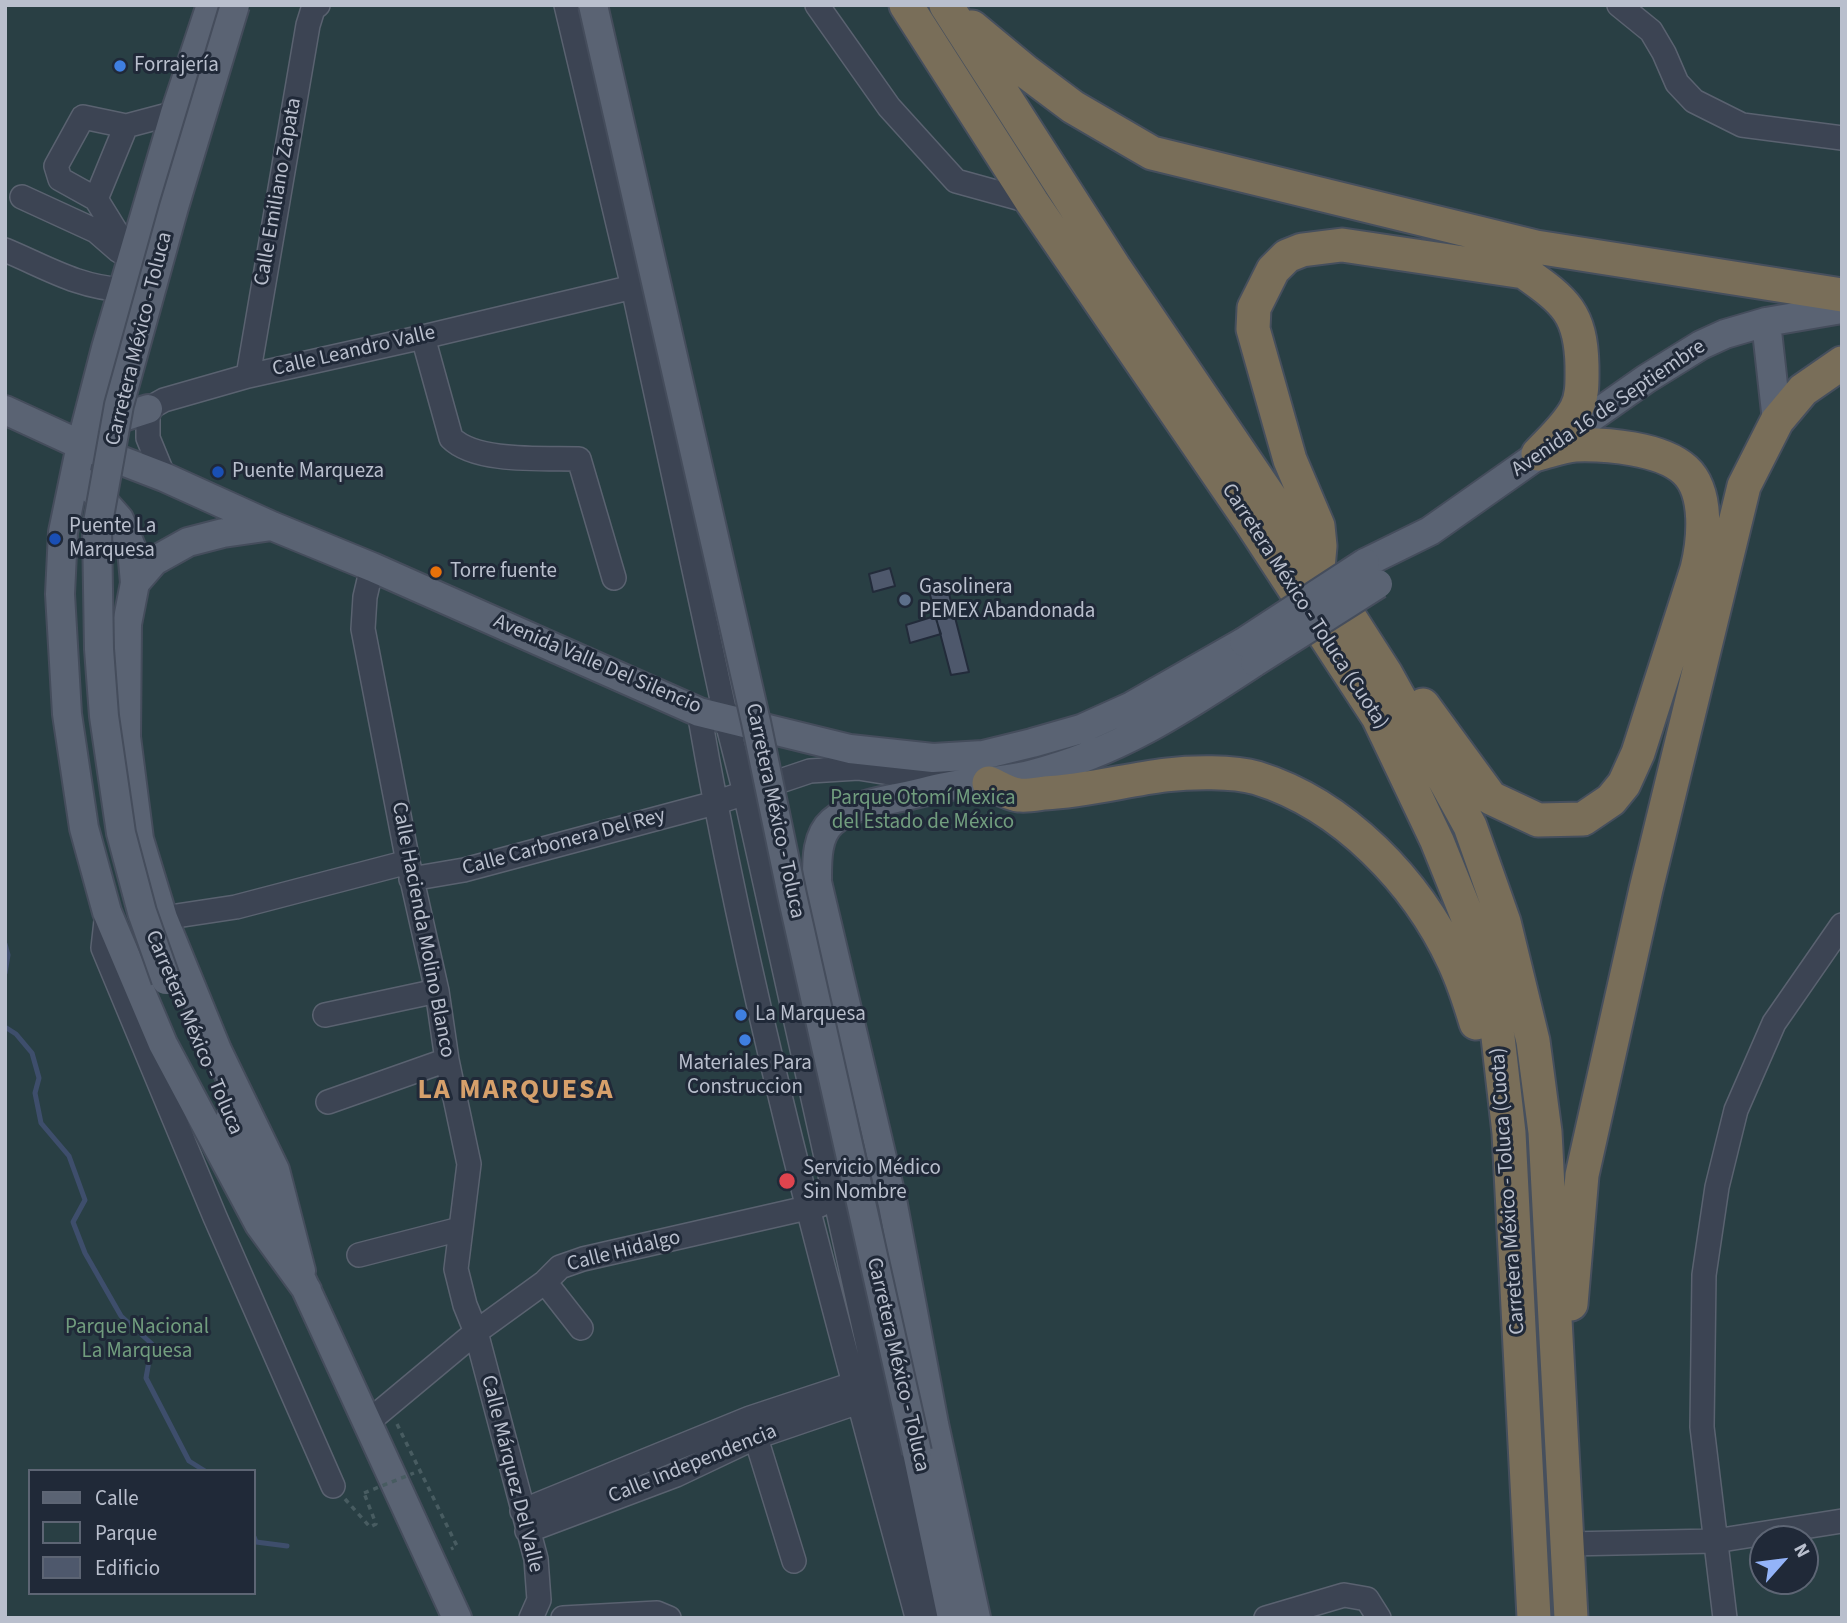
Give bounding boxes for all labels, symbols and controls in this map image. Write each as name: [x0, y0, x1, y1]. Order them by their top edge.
place label: Forrajería: [134, 53, 219, 79]
marker: Forrajería: [112, 58, 128, 74]
street label: Calle Emiliano Zapata: [250, 96, 308, 288]
street label: Carretera México - Toluca: [101, 229, 179, 449]
street label: Calle Leandro Valle: [270, 321, 438, 383]
street label: Avenida 16 de Septiembre: [1507, 335, 1711, 483]
place label: Puente Marqueza: [232, 459, 384, 485]
marker: Puente Marqueza: [210, 464, 226, 480]
street label: Carretera México - Toluca (Cuota): [1215, 479, 1393, 735]
place label: Puente La Marquesa: [69, 514, 156, 564]
marker: Puente La Marquesa: [47, 531, 63, 547]
place label: Torre fuente: [450, 559, 557, 585]
marker: Torre fuente: [428, 564, 444, 580]
place label: Gasolinera PEMEX Abandonada: [919, 575, 1095, 625]
marker: Gasolinera PEMEX Abandonada: [897, 592, 913, 608]
street label: Avenida Valle Del Silencio: [489, 610, 705, 720]
street label: Carretera México - Toluca: [739, 701, 809, 921]
park label: Parque Otomí Mexica del Estado de México: [830, 786, 1016, 836]
street label: Calle Hacienda Molino Blanco: [385, 800, 459, 1060]
street label: Calle Carbonera Del Rey: [460, 804, 668, 882]
street label: Carretera México - Toluca: [139, 927, 247, 1139]
place label: La Marquesa: [755, 1002, 866, 1028]
marker: La Marquesa: [733, 1007, 749, 1023]
marker: Materiales Para Construccion: [737, 1032, 753, 1048]
street label: Carretera México - Toluca (Cuota): [1486, 1047, 1532, 1335]
place label: Materiales Para Construccion: [678, 1051, 812, 1101]
district label: LA MARQUESA: [419, 1075, 613, 1109]
place label: Servicio Médico Sin Nombre: [803, 1156, 941, 1206]
marker: Servicio Médico Sin Nombre: [777, 1171, 797, 1191]
street label: Calle Hidalgo: [565, 1226, 683, 1278]
street label: Carretera México - Toluca: [860, 1255, 934, 1475]
park label: Parque Nacional La Marquesa: [65, 1315, 209, 1365]
street label: Calle Márquez Del Valle: [474, 1373, 548, 1575]
street label: Calle Independencia: [605, 1420, 781, 1510]
legend: [28, 1469, 256, 1595]
text: Calle: [95, 1483, 139, 1513]
text: Parque: [95, 1518, 157, 1548]
north arrow: [1749, 1525, 1819, 1595]
text: N: [1786, 1539, 1816, 1563]
text: Edificio: [95, 1553, 160, 1583]

